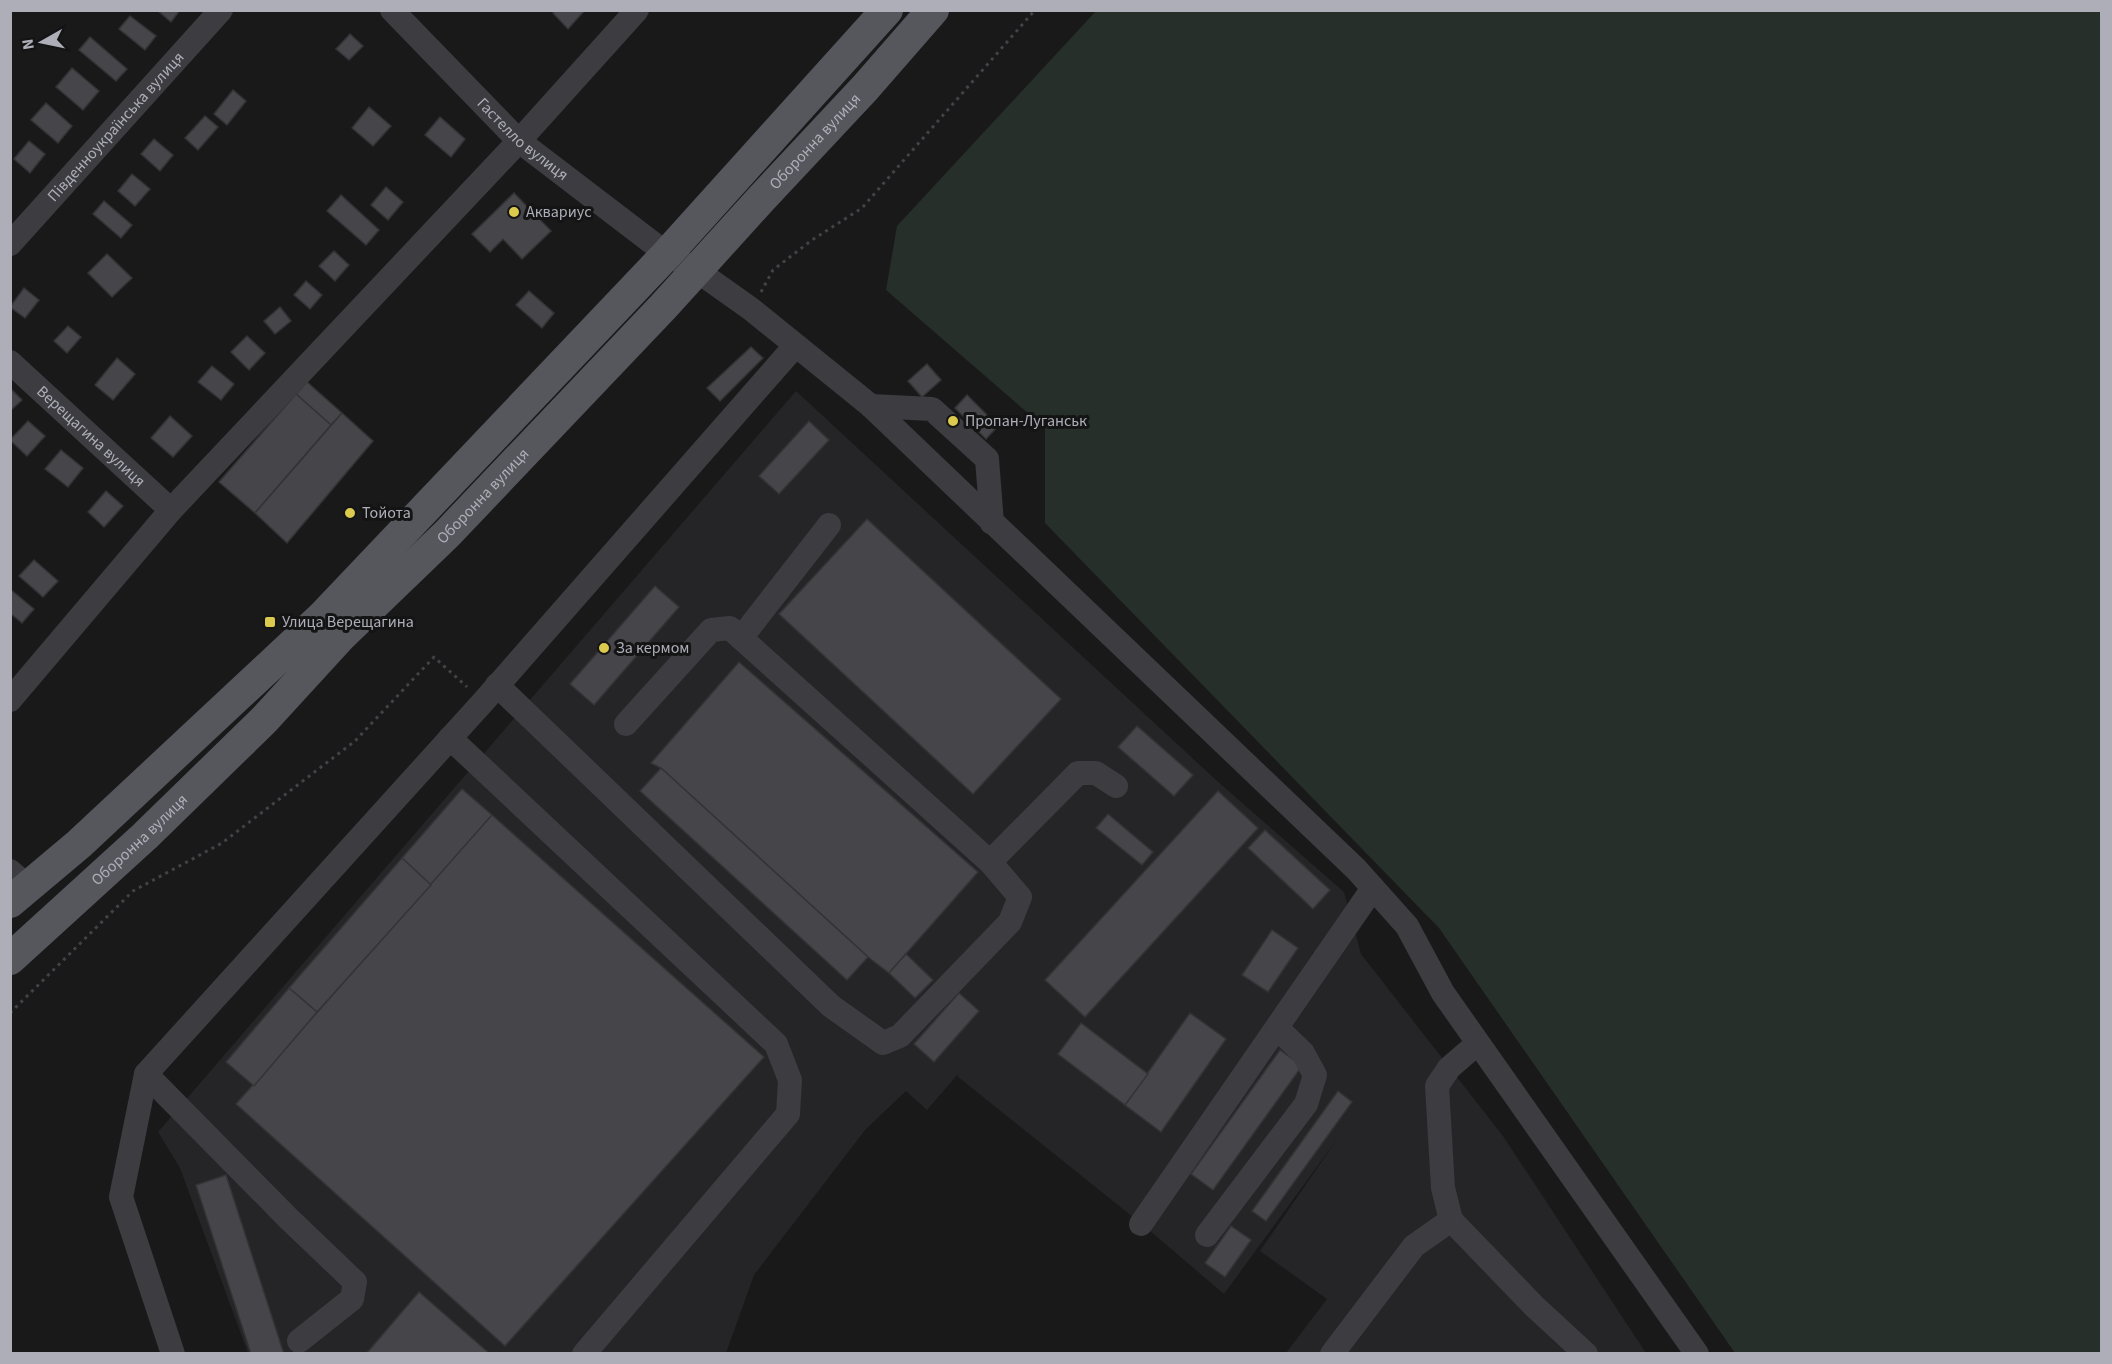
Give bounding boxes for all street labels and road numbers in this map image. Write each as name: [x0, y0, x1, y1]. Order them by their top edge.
street label: Південноукраїнська вулиця: [42, 47, 189, 206]
street label: Оборонна вулиця: [764, 88, 866, 195]
street label: Гастелло вулиця: [472, 93, 573, 186]
street label: Верещагина вулиця: [32, 381, 150, 492]
street label: Оборонна вулиця: [432, 443, 534, 549]
street label: Оборонна вулиця: [86, 789, 193, 891]

